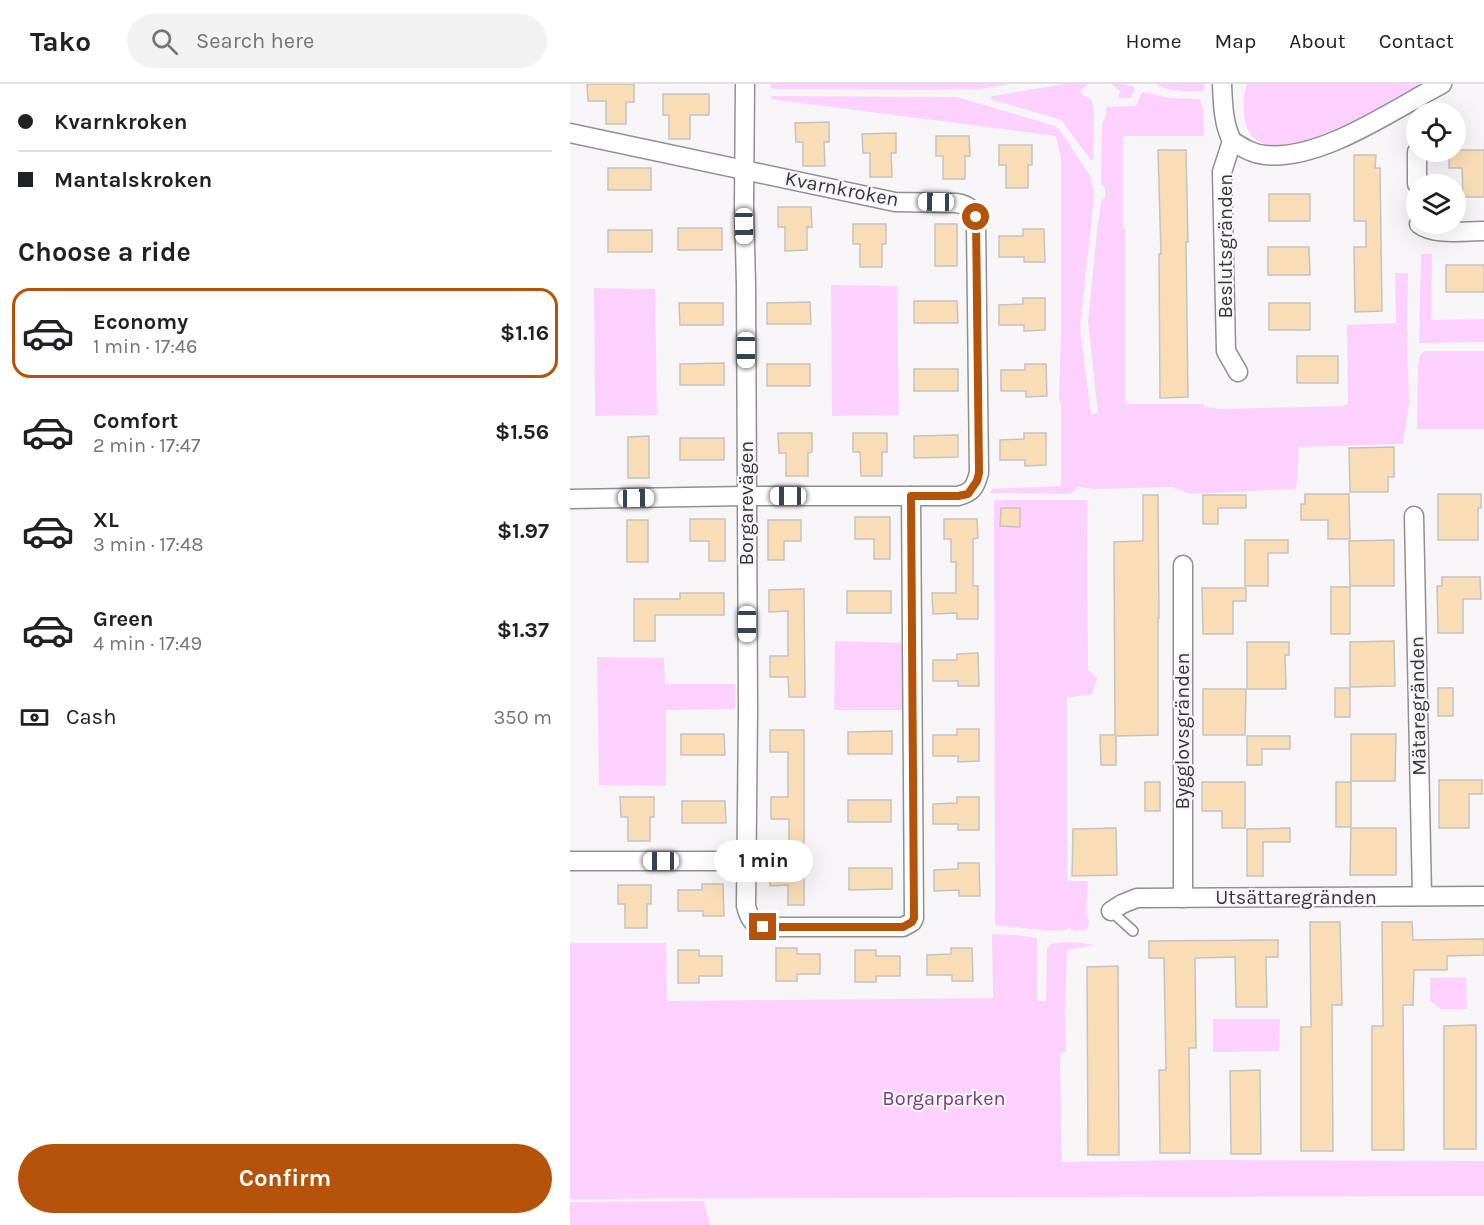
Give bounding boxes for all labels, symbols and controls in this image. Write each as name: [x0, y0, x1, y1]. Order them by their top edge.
search box: [127, 14, 547, 68]
text: Tako: [30, 25, 91, 58]
icon: search: [148, 25, 181, 58]
text: Search here: [196, 28, 314, 54]
text: Home: [1126, 29, 1182, 53]
text: Map: [1215, 29, 1256, 53]
text: About: [1289, 29, 1346, 53]
text: Contact: [1379, 29, 1454, 53]
map controls: [1406, 102, 1466, 234]
button: locate: [1406, 102, 1466, 162]
text: Kvarnkroken: [54, 109, 188, 135]
text: Mantalskroken: [54, 167, 212, 193]
street label: Kvarnkroken: [783, 167, 901, 211]
street label: Beslutsgränden: [1214, 174, 1237, 318]
button: layers: [1406, 174, 1466, 234]
car: [918, 193, 954, 211]
route start: [962, 203, 989, 230]
car: [735, 208, 753, 244]
text: Choose a ride: [18, 236, 191, 268]
icon: car: [21, 306, 75, 360]
text: Economy: [93, 309, 188, 335]
text: $1.16: [500, 320, 549, 346]
car: [737, 332, 755, 368]
text: 1 min · 17:46: [93, 335, 197, 358]
icon: car: [21, 405, 75, 459]
text: Comfort: [93, 408, 178, 434]
text: $1.56: [495, 419, 549, 445]
text: 2 min · 17:47: [93, 434, 200, 457]
street label: Borgarevägen: [735, 441, 758, 565]
car: [770, 487, 806, 505]
car: [618, 489, 654, 507]
icon: car: [21, 504, 75, 558]
text: XL: [93, 507, 119, 533]
text: $1.97: [497, 518, 549, 544]
text: 3 min · 17:48: [93, 533, 203, 556]
icon: car: [21, 603, 75, 657]
text: Green: [93, 606, 154, 632]
car: [738, 606, 756, 642]
text: $1.37: [497, 617, 549, 643]
text: 4 min · 17:49: [93, 632, 202, 655]
street label: Mätaregränden: [1405, 636, 1431, 776]
street label: Bygglovsgränden: [1171, 652, 1194, 810]
icon: cash: [18, 701, 51, 734]
text: Cash: [66, 704, 116, 730]
text: 350 m: [494, 706, 552, 729]
callout: 1 min: [714, 840, 812, 882]
text: 1 min: [738, 849, 789, 872]
car: [643, 852, 679, 870]
street label: Utsättaregränden: [1215, 886, 1377, 909]
route end: [749, 913, 776, 940]
park label: Borgarparken: [882, 1087, 1006, 1110]
button: Confirm: [18, 1144, 552, 1213]

